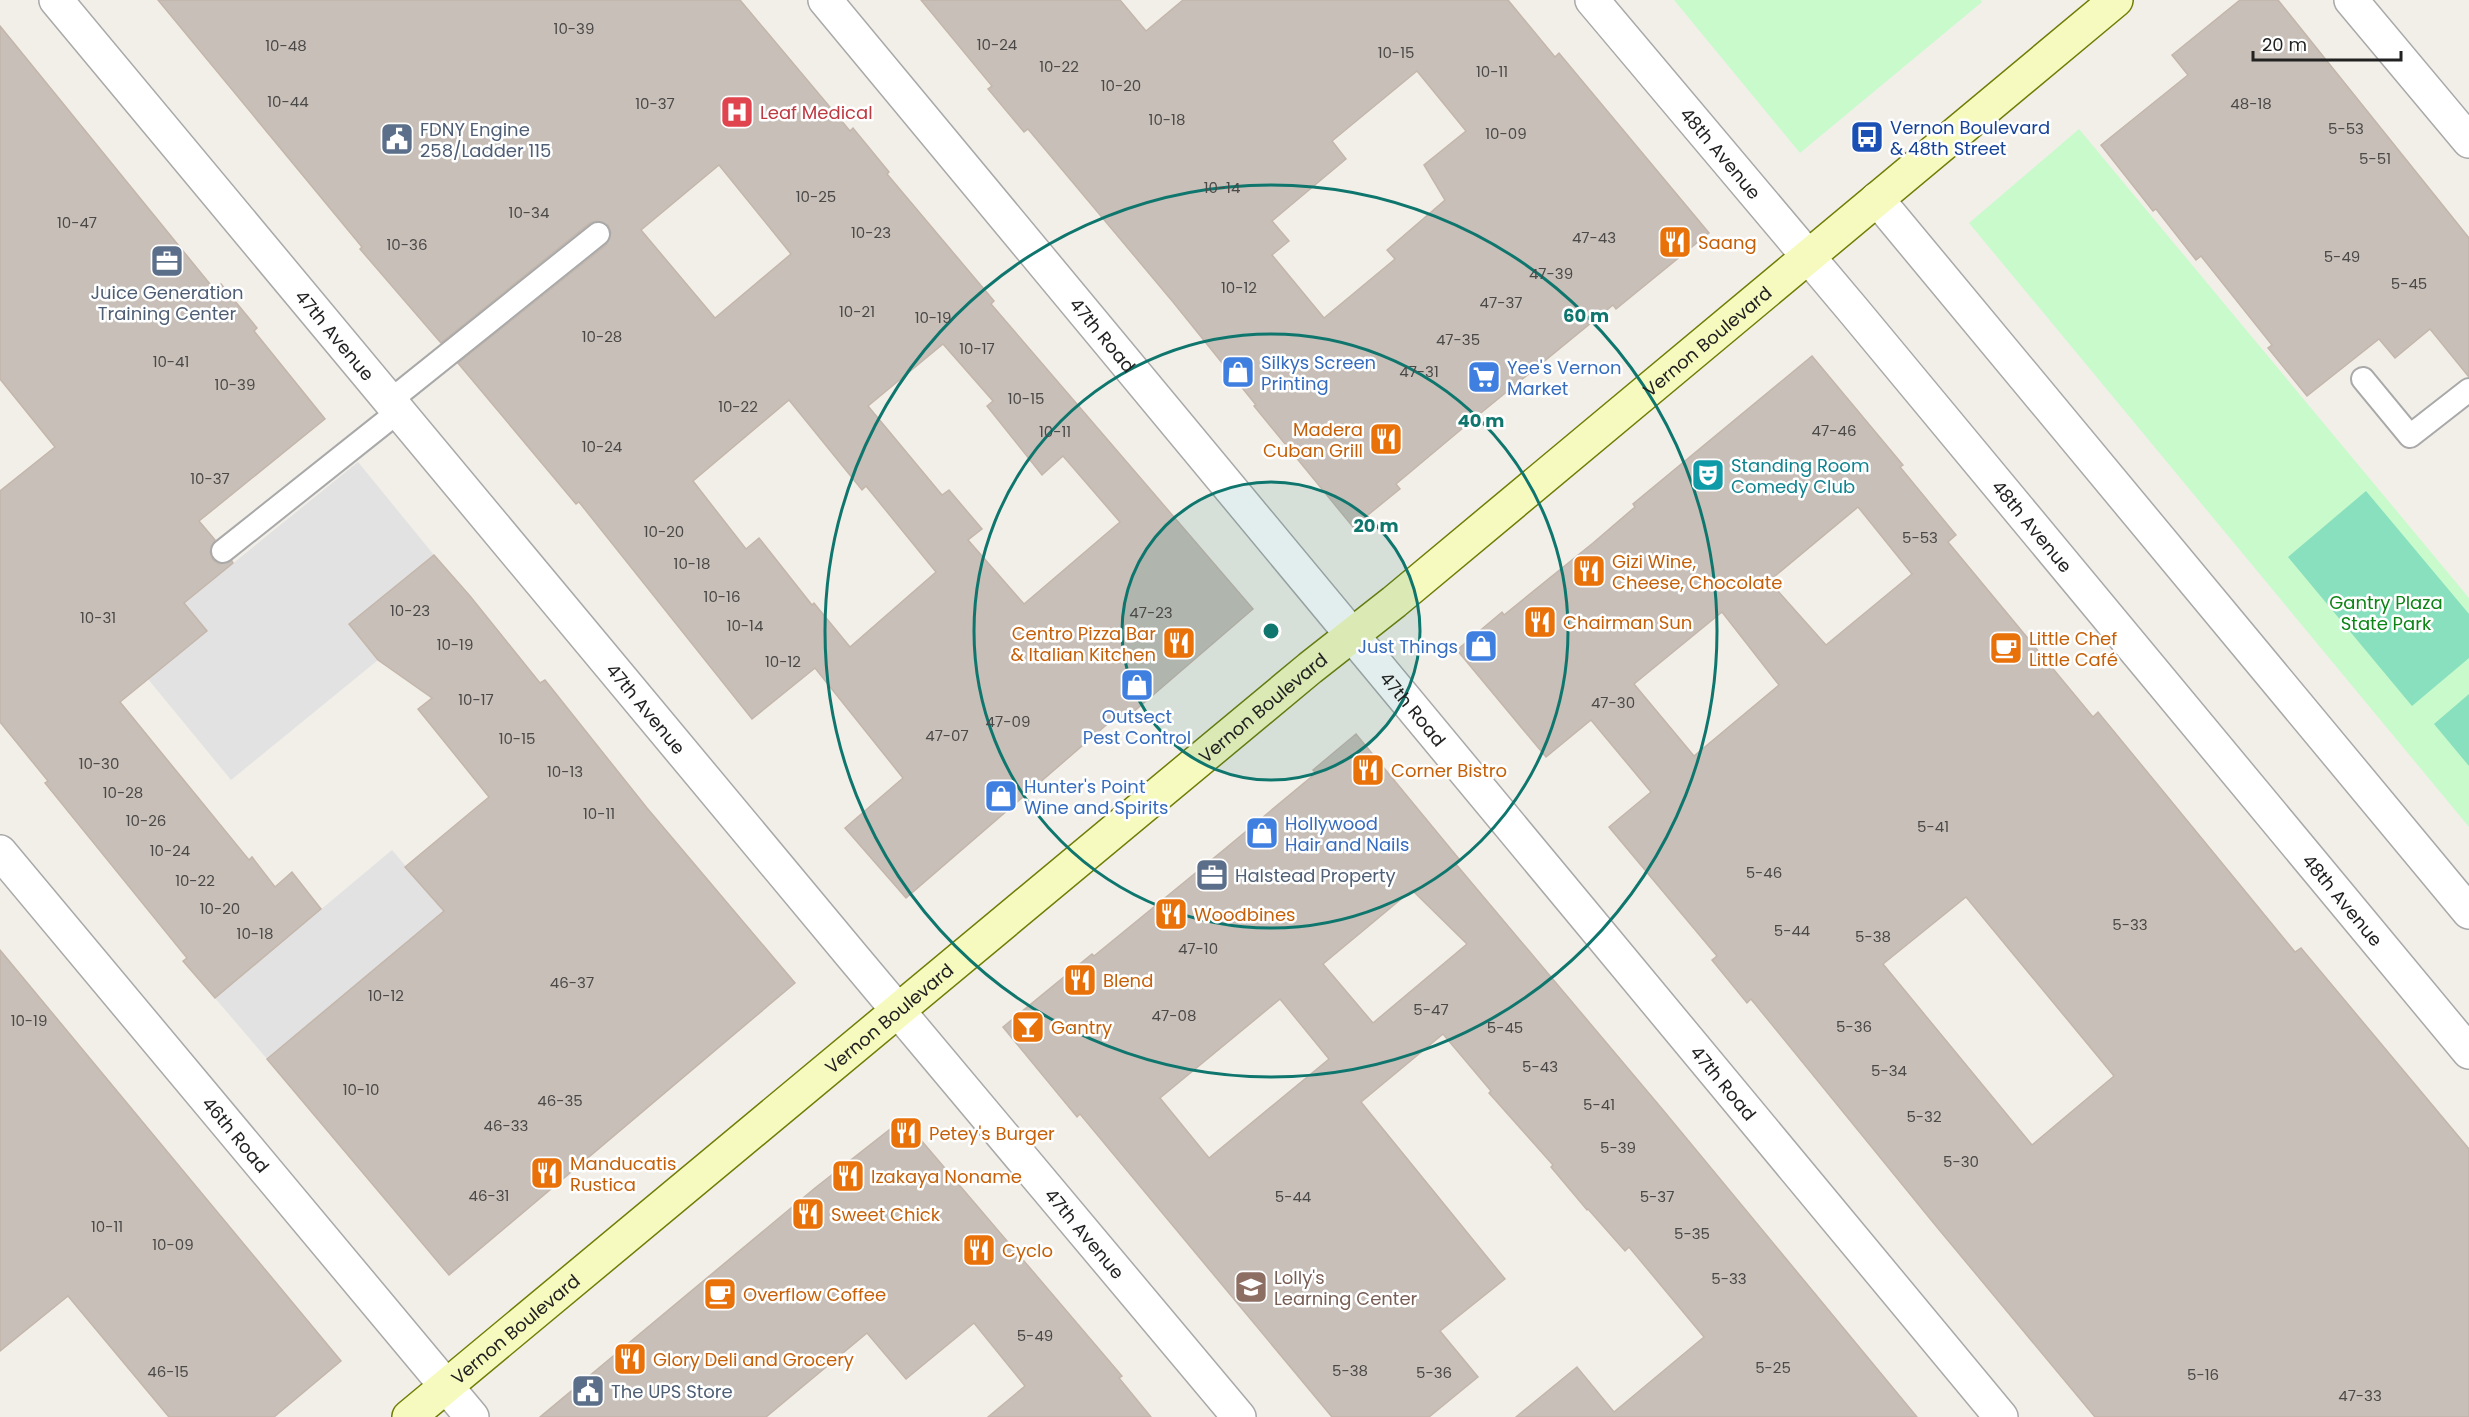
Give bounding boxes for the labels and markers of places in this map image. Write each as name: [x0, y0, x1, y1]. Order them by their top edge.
hospital icon: Leaf Medical: [719, 94, 755, 130]
place label: Leaf Medical: [760, 100, 873, 125]
place label: Vernon Boulevard & 48th Street: [1890, 115, 2050, 161]
place label: FDNY Engine 258/Ladder 115: [420, 117, 551, 163]
bus stop icon: Vernon Boulevard & 48th Street: [1849, 119, 1885, 155]
public building icon: FDNY Engine 258/Ladder 115: [379, 121, 415, 157]
restaurant icon: Saang: [1657, 224, 1693, 260]
place label: Saang: [1698, 230, 1757, 255]
office icon: Juice Generation Training Center: [149, 243, 185, 279]
place label: Juice Generation Training Center: [90, 280, 244, 326]
place label: Silkys Screen Printing: [1261, 350, 1376, 396]
shop icon: Silkys Screen Printing: [1220, 354, 1256, 390]
place label: Yee's Vernon Market: [1507, 355, 1622, 401]
supermarket icon: Yee's Vernon Market: [1466, 359, 1502, 395]
place label: Madera Cuban Grill: [1263, 417, 1363, 463]
restaurant icon: Madera Cuban Grill: [1368, 421, 1404, 457]
place label: Standing Room Comedy Club: [1731, 453, 1869, 499]
theatre icon: Standing Room Comedy Club: [1690, 457, 1726, 493]
place label: Gizi Wine, Cheese, Chocolate: [1612, 549, 1782, 595]
restaurant icon: Gizi Wine, Cheese, Chocolate: [1571, 553, 1607, 589]
restaurant icon: Chairman Sun: [1522, 604, 1558, 640]
place label: Chairman Sun: [1563, 610, 1692, 635]
place label: Centro Pizza Bar & Italian Kitchen: [1011, 621, 1156, 667]
centre of rings: [1261, 621, 1281, 641]
restaurant icon: Centro Pizza Bar & Italian Kitchen: [1161, 625, 1197, 661]
place label: Little Chef Little Café: [2029, 626, 2118, 672]
shop icon: Just Things: [1463, 628, 1499, 664]
cafe icon: Little Chef Little Café: [1988, 630, 2024, 666]
place label: Just Things: [1357, 634, 1458, 659]
shop icon: Outsect Pest Control: [1119, 667, 1155, 703]
place label: Outsect Pest Control: [1083, 704, 1191, 750]
restaurant icon: Corner Bistro: [1350, 752, 1386, 788]
place label: Corner Bistro: [1391, 758, 1507, 783]
place label: Hunter's Point Wine and Spirits: [1024, 774, 1168, 820]
shop icon: Hunter's Point Wine and Spirits: [983, 778, 1019, 814]
place label: Hollywood Hair and Nails: [1285, 811, 1409, 857]
shop icon: Hollywood Hair and Nails: [1244, 815, 1280, 851]
office icon: Halstead Property: [1194, 857, 1230, 893]
place label: Halstead Property: [1235, 863, 1396, 888]
restaurant icon: Woodbines: [1153, 896, 1189, 932]
place label: Woodbines: [1194, 902, 1295, 927]
restaurant icon: Blend: [1062, 962, 1098, 998]
place label: Blend: [1103, 968, 1153, 993]
bar icon: Gantry: [1010, 1009, 1046, 1045]
place label: Gantry: [1051, 1015, 1112, 1040]
restaurant icon: Petey's Burger: [888, 1115, 924, 1151]
place label: Petey's Burger: [929, 1121, 1055, 1146]
place label: Manducatis Rustica: [570, 1151, 676, 1197]
restaurant icon: Manducatis Rustica: [529, 1155, 565, 1191]
restaurant icon: Izakaya Noname: [830, 1158, 866, 1194]
place label: Izakaya Noname: [871, 1164, 1022, 1189]
restaurant icon: Sweet Chick: [790, 1196, 826, 1232]
place label: Sweet Chick: [831, 1202, 941, 1227]
restaurant icon: Cyclo: [961, 1232, 997, 1268]
place label: Cyclo: [1002, 1238, 1053, 1263]
place label: Lolly's Learning Center: [1274, 1265, 1418, 1311]
school or university icon: Lolly's Learning Center: [1233, 1269, 1269, 1305]
cafe icon: Overflow Coffee: [702, 1276, 738, 1312]
place label: Overflow Coffee: [743, 1282, 886, 1307]
restaurant icon: Glory Deli and Grocery: [612, 1341, 648, 1377]
place label: Glory Deli and Grocery: [653, 1347, 854, 1372]
public building icon: The UPS Store: [570, 1373, 606, 1409]
place label: The UPS Store: [611, 1379, 733, 1404]

